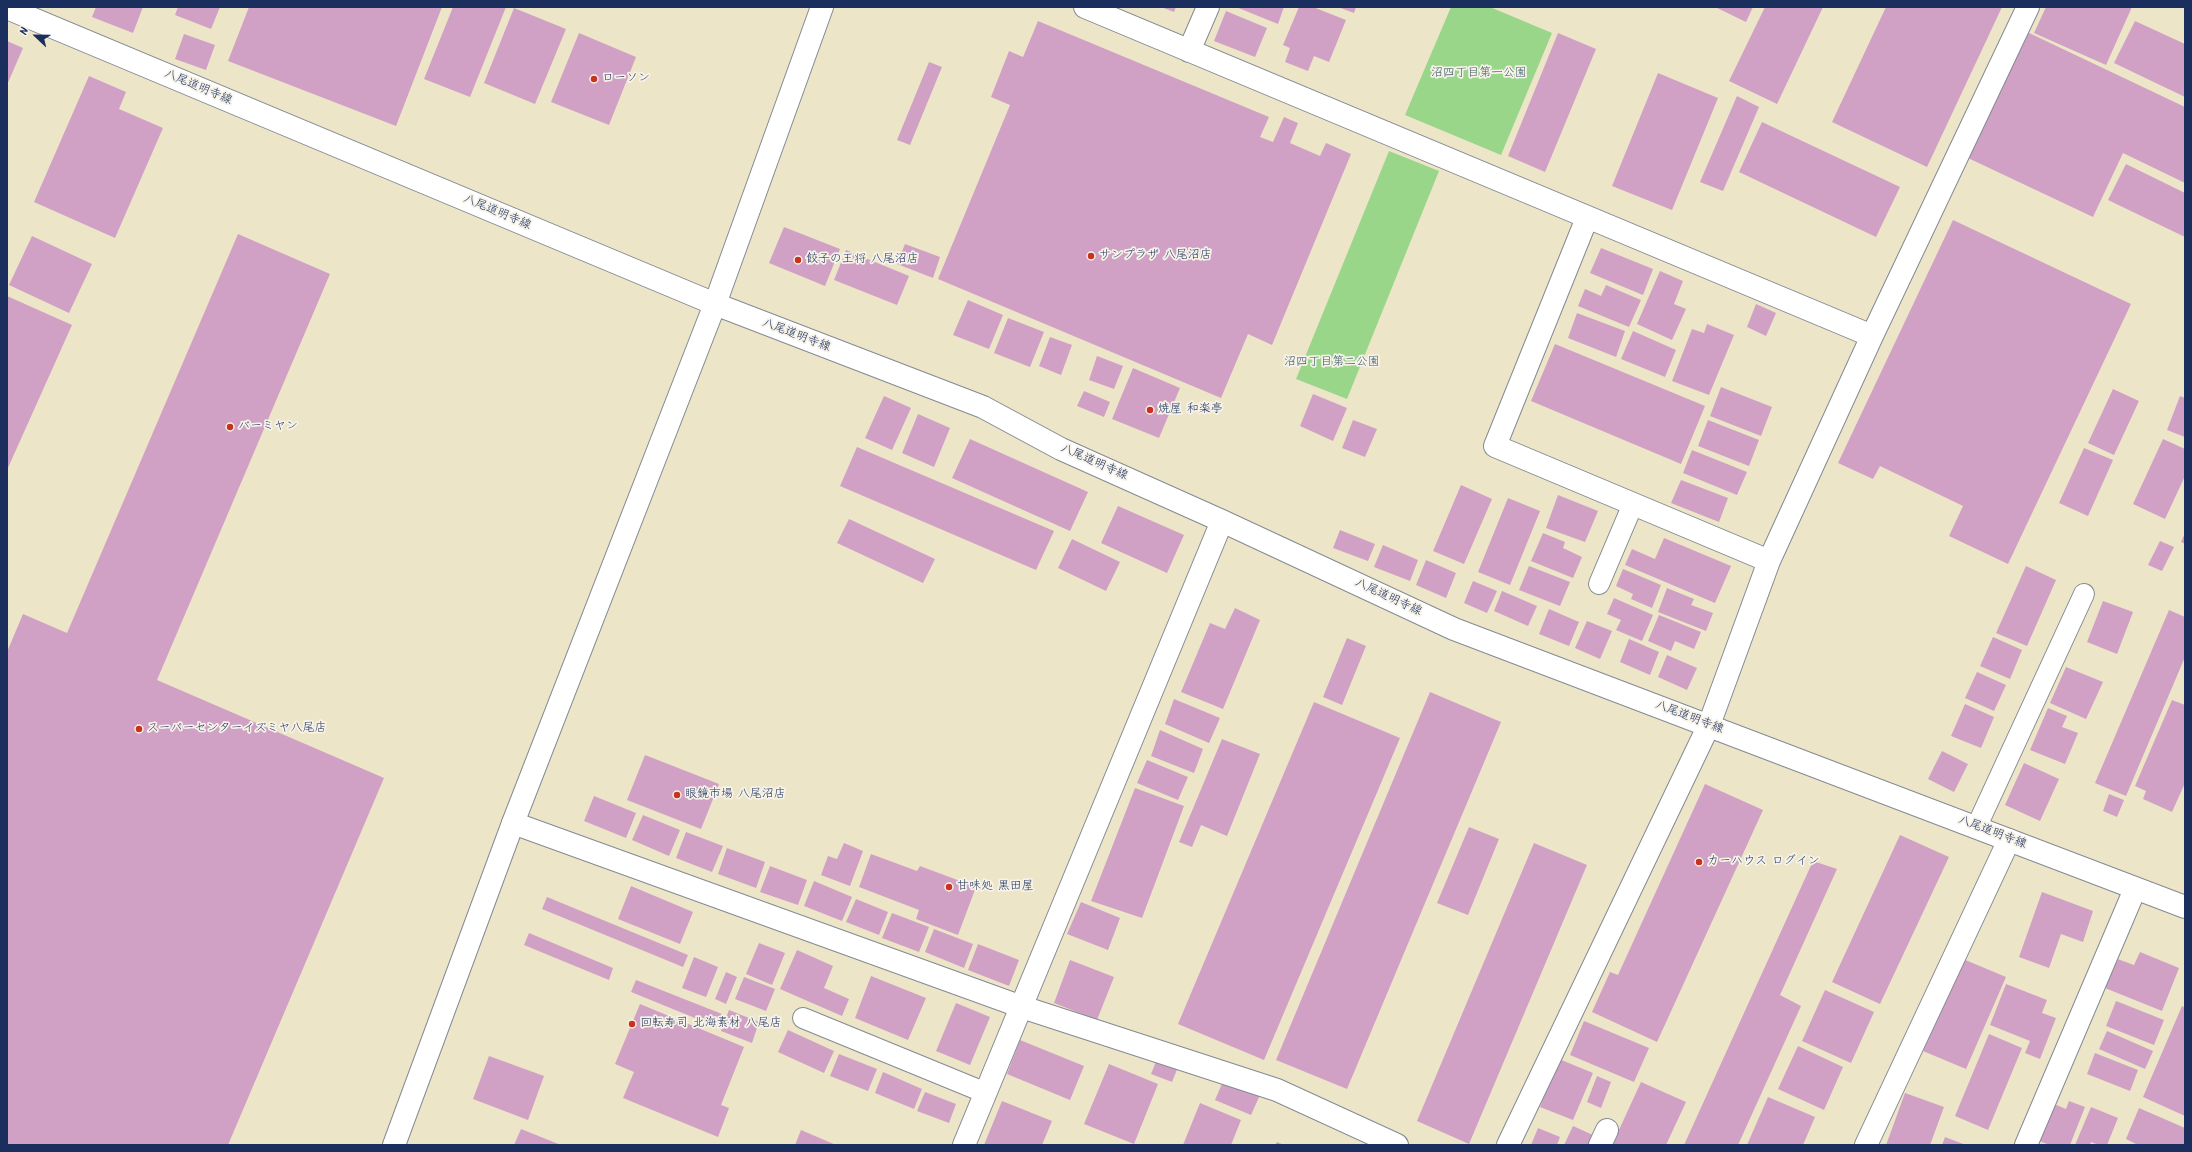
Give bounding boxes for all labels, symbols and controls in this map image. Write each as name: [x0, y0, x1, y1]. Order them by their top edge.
north arrow: [16, 16, 56, 56]
text: N: [15, 25, 35, 38]
street label: 八尾道明寺線: [162, 67, 234, 109]
park label: 沼四丁目第一公園: [1431, 67, 1527, 81]
place label: ローソン: [602, 72, 650, 86]
marker: ローソン: [589, 74, 599, 84]
street label: 八尾道明寺線: [461, 192, 533, 234]
place label: サンプラザ 八尾沼店: [1099, 249, 1212, 263]
marker: サンプラザ 八尾沼店: [1086, 251, 1096, 261]
place label: 餃子の王将 八尾沼店: [806, 253, 919, 267]
marker: 餃子の王将 八尾沼店: [793, 255, 803, 265]
street label: 八尾道明寺線: [760, 316, 832, 356]
park label: 沼四丁目第二公園: [1284, 356, 1380, 370]
place label: 焼屋 和楽亭: [1158, 403, 1223, 417]
marker: 焼屋 和楽亭: [1145, 405, 1155, 415]
place label: バーミヤン: [238, 420, 298, 434]
marker: バーミヤン: [225, 422, 235, 432]
street label: 八尾道明寺線: [1058, 442, 1130, 484]
street label: 八尾道明寺線: [1352, 576, 1424, 620]
street label: 八尾道明寺線: [1653, 698, 1725, 738]
place label: スーパーセンターイズミヤ八尾店: [147, 722, 327, 736]
marker: スーパーセンターイズミヤ八尾店: [134, 724, 144, 734]
place label: 眼鏡市場 八尾沼店: [685, 788, 786, 802]
marker: 眼鏡市場 八尾沼店: [672, 790, 682, 800]
street label: 八尾道明寺線: [1956, 813, 2028, 853]
place label: カーハウス ログイン: [1707, 855, 1820, 869]
marker: カーハウス ログイン: [1694, 857, 1704, 867]
place label: 甘味処 黒田屋: [957, 880, 1034, 894]
marker: 甘味処 黒田屋: [944, 882, 954, 892]
place label: 回転寿司 北海素材 八尾店: [640, 1017, 782, 1031]
marker: 回転寿司 北海素材 八尾店: [627, 1019, 637, 1029]

